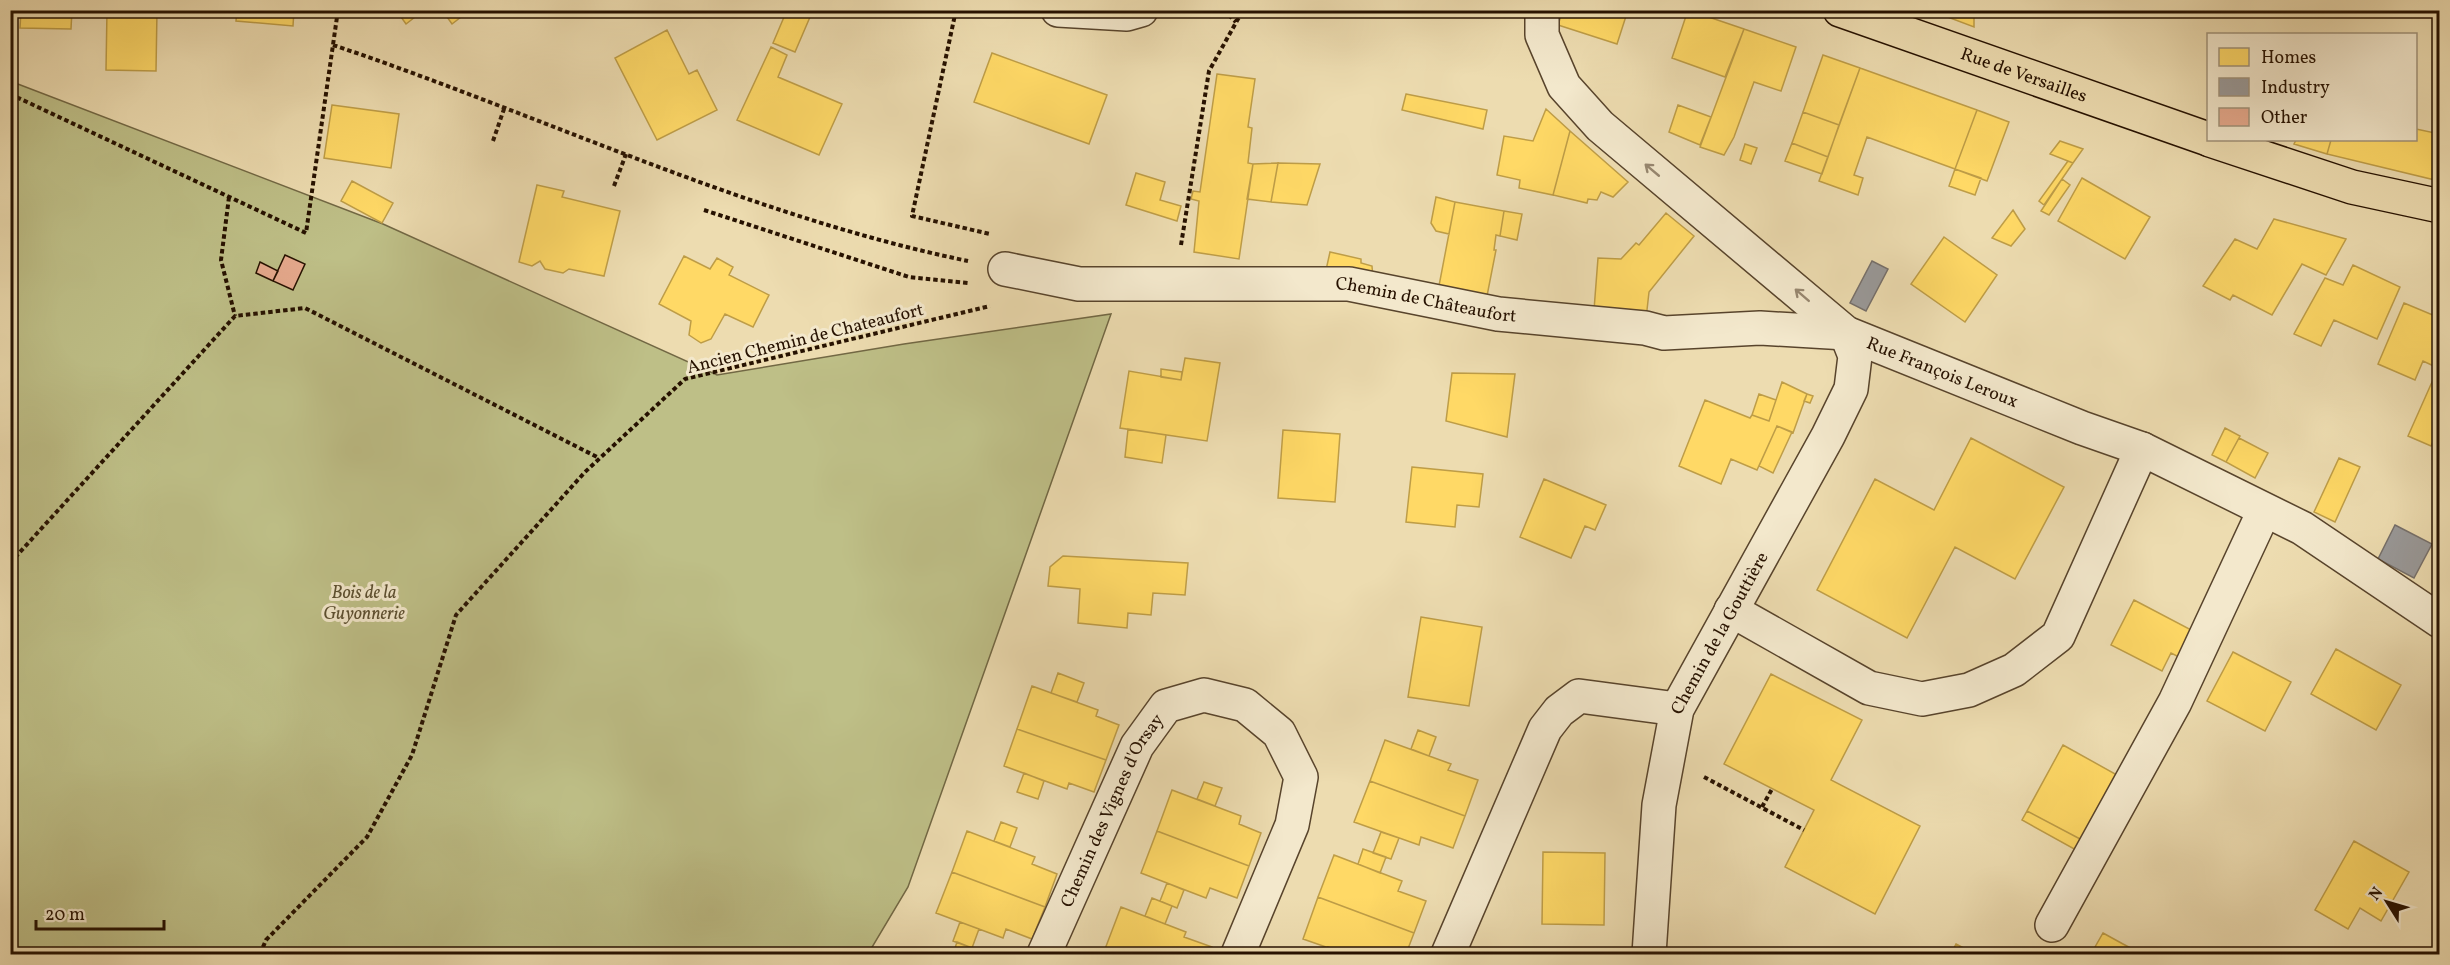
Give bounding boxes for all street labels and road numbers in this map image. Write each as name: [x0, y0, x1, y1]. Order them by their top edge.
street label: Rue de Versailles: [1957, 42, 2090, 110]
street label: Chemin de Châteaufort: [1336, 273, 1517, 330]
street label: Ancien Chemin de Chateaufort: [684, 298, 926, 381]
street label: Rue François Leroux: [1863, 332, 2021, 415]
street label: Chemin de la Gouttière: [1665, 548, 1776, 719]
street label: Chemin des Vignes d'Orsay: [1055, 709, 1171, 912]

